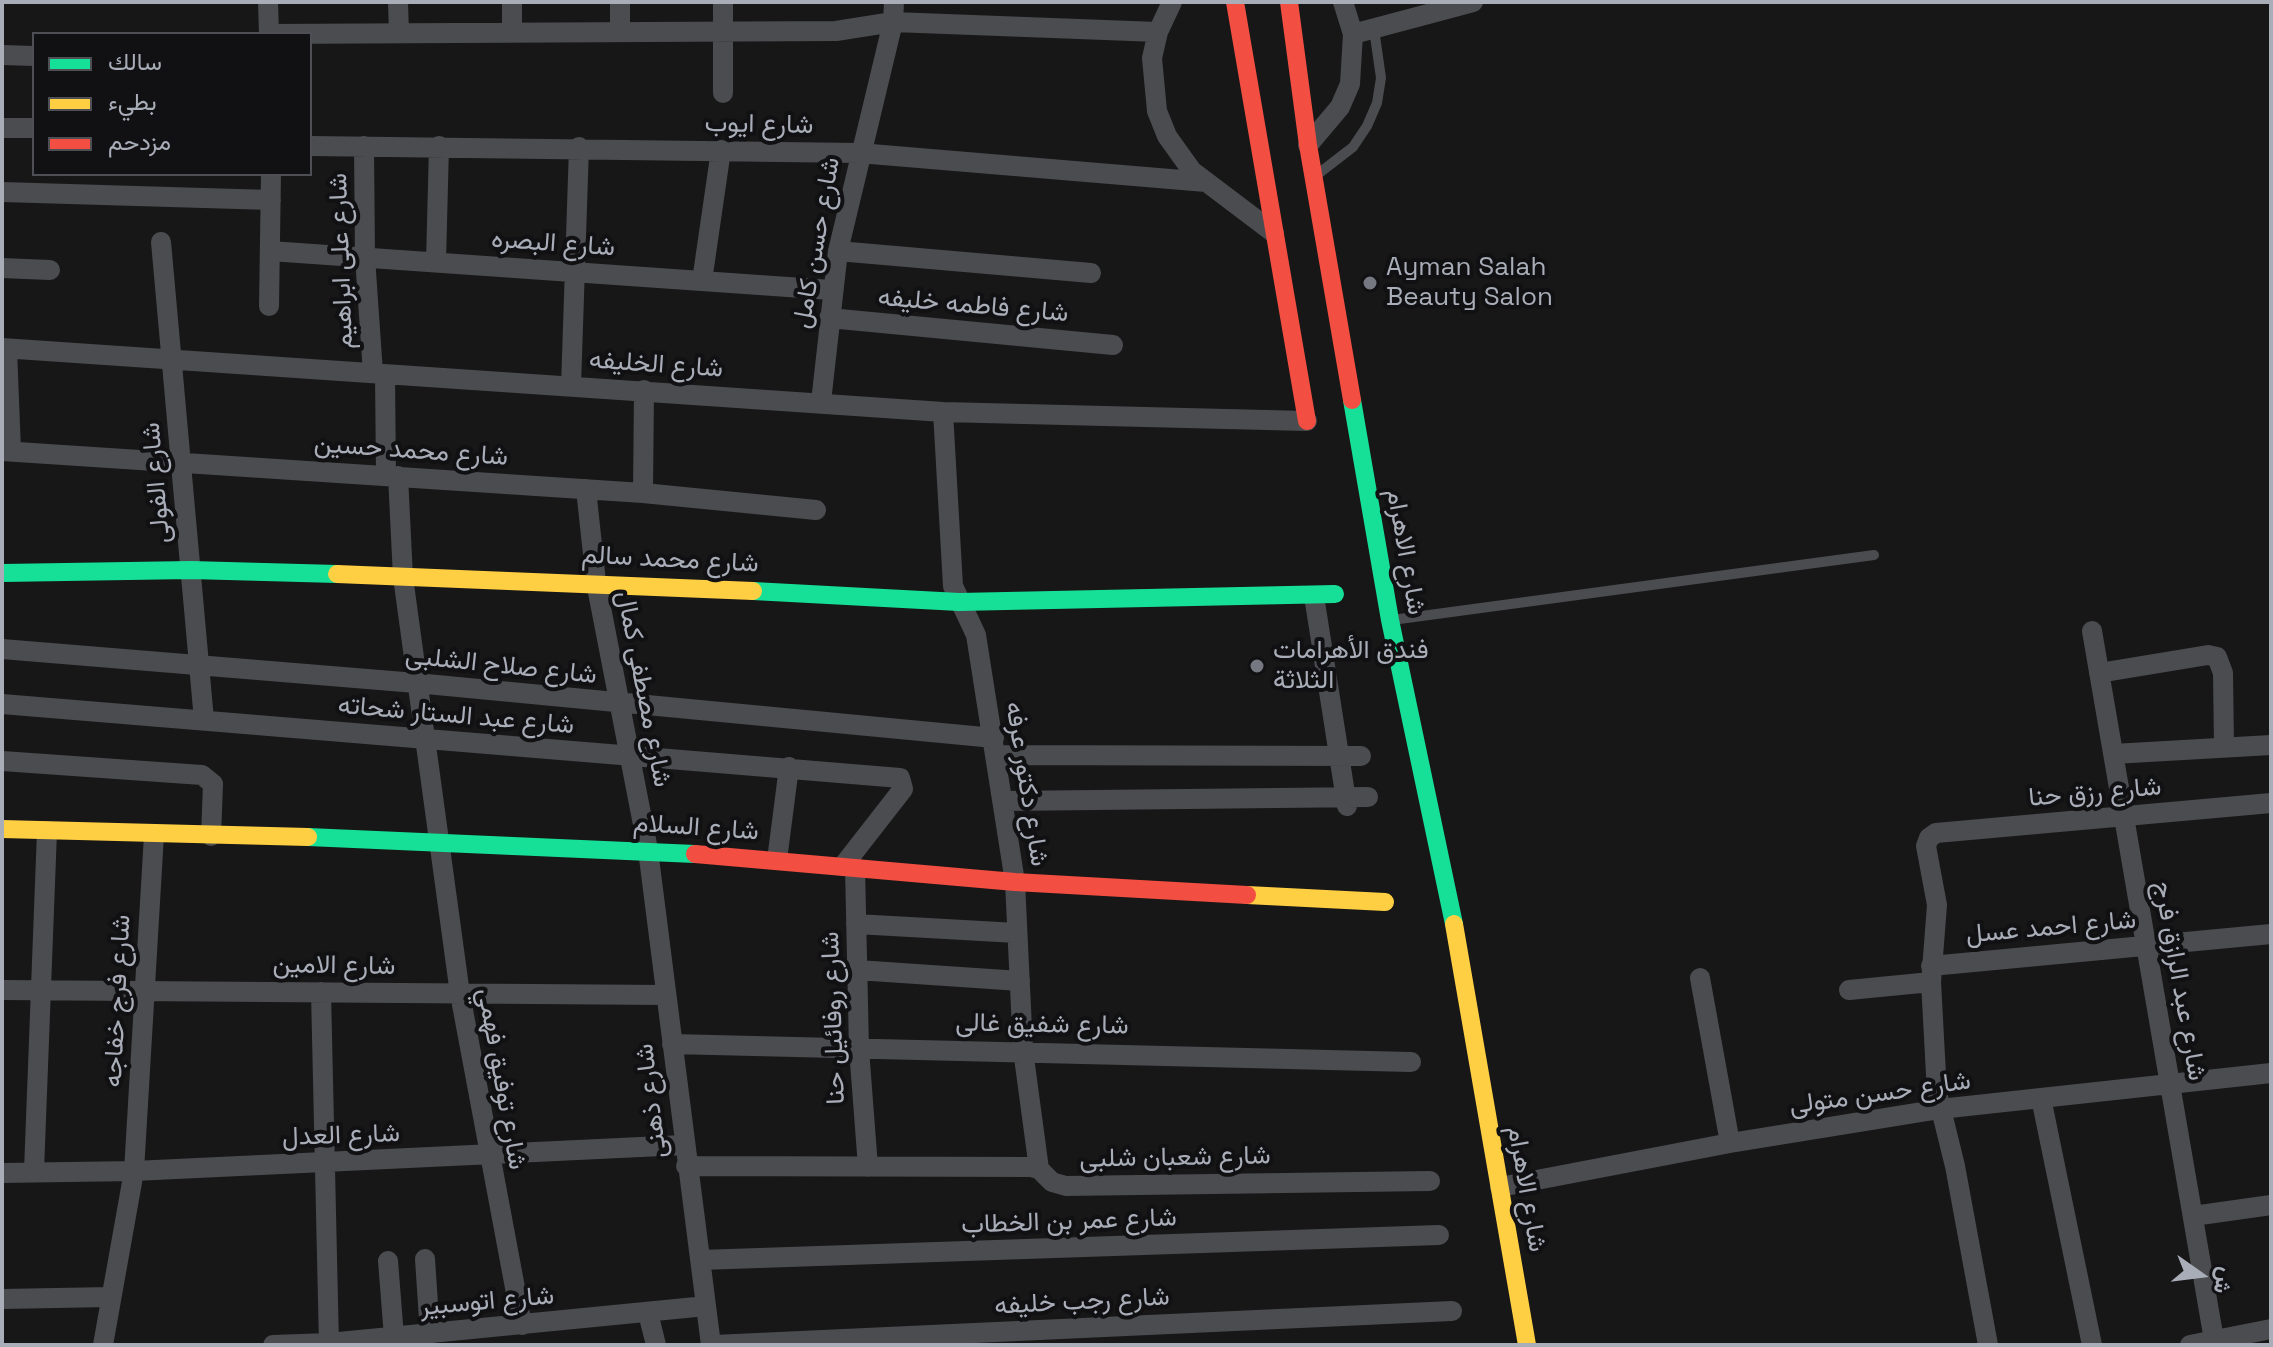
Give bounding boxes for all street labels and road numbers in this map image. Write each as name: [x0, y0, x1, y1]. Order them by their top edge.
street label: شارع ايوب: [704, 108, 814, 142]
street label: شارع حسن كامل: [787, 155, 847, 331]
street label: شارع على ابراهيم: [323, 172, 361, 350]
street label: شارع البصره: [490, 224, 616, 264]
street label: شارع فاطمه خليفه: [876, 282, 1070, 330]
street label: شارع الخليفه: [588, 345, 724, 385]
street label: شارع الفولى: [136, 421, 178, 545]
street label: شارع محمد حسين: [313, 429, 509, 473]
street label: شارع الاهرام: [1379, 486, 1431, 618]
street label: شارع محمد سالم: [581, 540, 759, 580]
street label: شارع مصطفى كمال: [609, 588, 677, 790]
street label: شارع صلاح الشلبى: [404, 640, 598, 692]
street label: شارع عبد الستار شحاته: [337, 690, 575, 742]
street label: شارع دكتور عرفه: [998, 699, 1054, 869]
street label: شارع رزق حنا: [2027, 772, 2163, 814]
street label: شارع السلام: [632, 808, 760, 848]
street label: شارع عبد الرازق فرج: [2146, 879, 2212, 1083]
street label: شارع احمد عسل: [1965, 905, 2137, 951]
street label: شارع فرج خفاجه: [98, 914, 138, 1088]
street label: شارع روفائيل حنا: [815, 931, 853, 1105]
street label: شارع الامين: [272, 949, 396, 983]
street label: شارع توفيق فهمي: [470, 986, 532, 1172]
street label: شارع شفيق غالى: [955, 1008, 1129, 1042]
street label: شارع ذهنى: [630, 1042, 674, 1160]
street label: شارع حسن متولى: [1787, 1066, 1973, 1122]
street label: شارع العدل: [282, 1118, 400, 1154]
street label: شارع الاهرام: [1500, 1123, 1552, 1255]
street label: شارع شعبان شلبى: [1079, 1141, 1271, 1175]
street label: شارع عمر بن الخطاب: [961, 1203, 1177, 1241]
street label: شارع اتوسبير: [419, 1281, 555, 1323]
street label: شارع رجب خليفه: [993, 1282, 1171, 1322]

